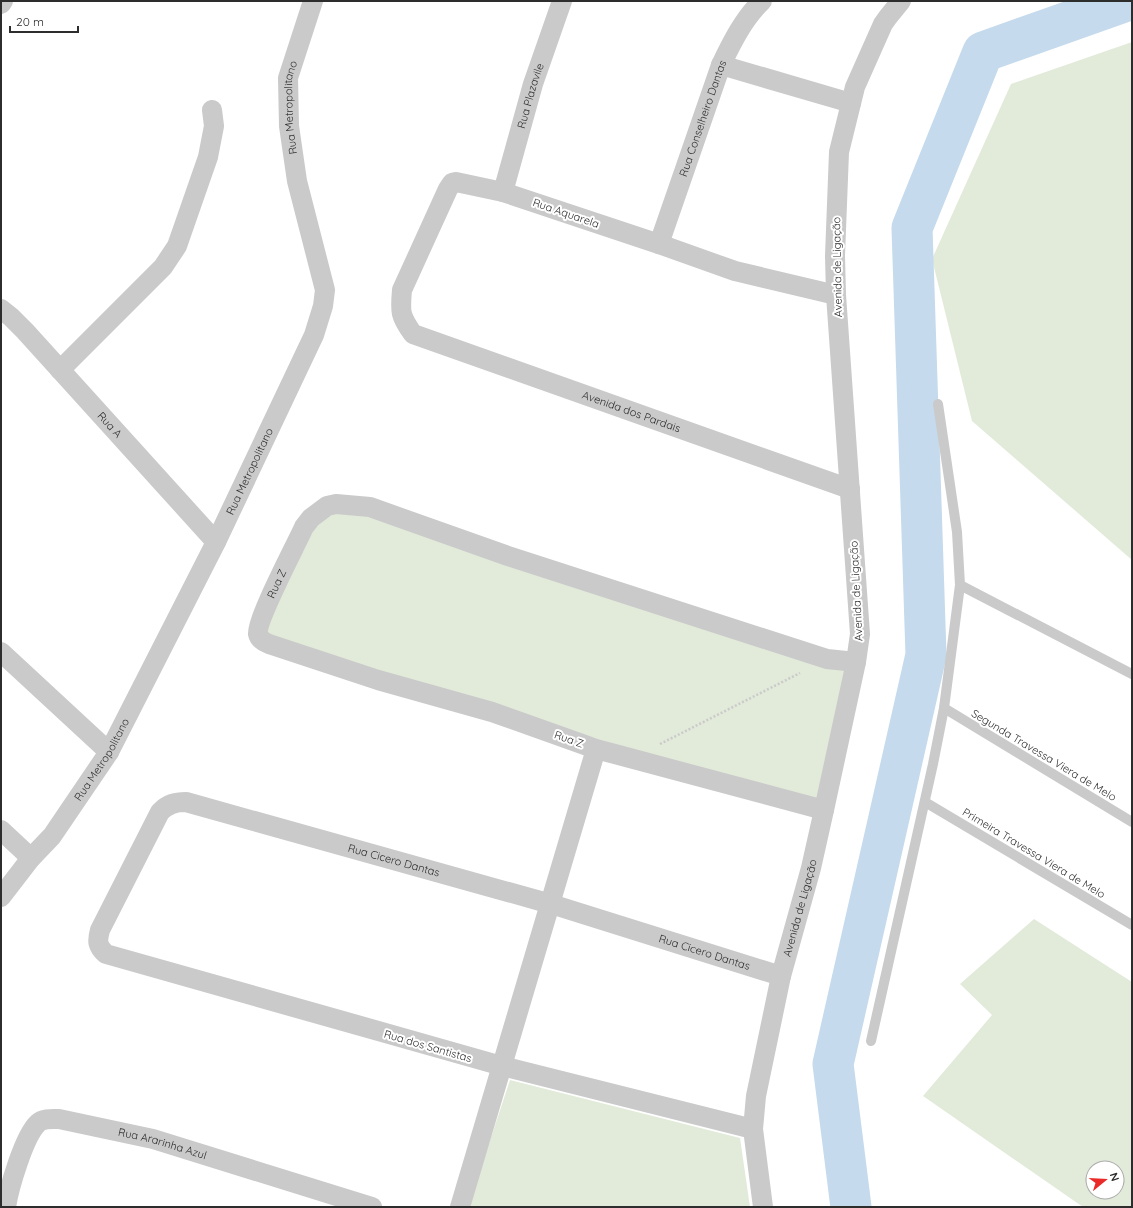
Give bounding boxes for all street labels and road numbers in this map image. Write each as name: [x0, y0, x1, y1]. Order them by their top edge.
street label: Rua Conselheiro Dantas: [676, 58, 729, 178]
street label: Rua Metropolitano: [281, 59, 300, 155]
street label: Rua Plazavile: [514, 61, 547, 130]
street label: Rua Aquarela: [531, 195, 601, 231]
street label: Avenida de Ligação: [829, 216, 845, 317]
street label: Avenida dos Pardais: [580, 388, 682, 435]
street label: Rua A: [94, 409, 125, 441]
street label: Rua Metropolitano: [223, 425, 276, 517]
street label: Avenida de Ligação: [846, 540, 866, 642]
street label: Rua Z: [264, 567, 289, 600]
street label: Segunda Travessa Viera de Melo: [969, 706, 1119, 804]
street label: Rua Metropolitano: [71, 715, 132, 803]
street label: Rua Z: [552, 727, 586, 751]
street label: Primeira Travessa Viera de Melo: [960, 805, 1108, 901]
street label: Rua Cicero Dantas: [346, 841, 441, 880]
street label: Avenida de Ligação: [780, 858, 820, 958]
street label: Rua Cicero Dantas: [657, 931, 752, 973]
street label: Rua dos Santistas: [382, 1027, 474, 1065]
street label: Rua Ararinha Azul: [117, 1125, 208, 1162]

